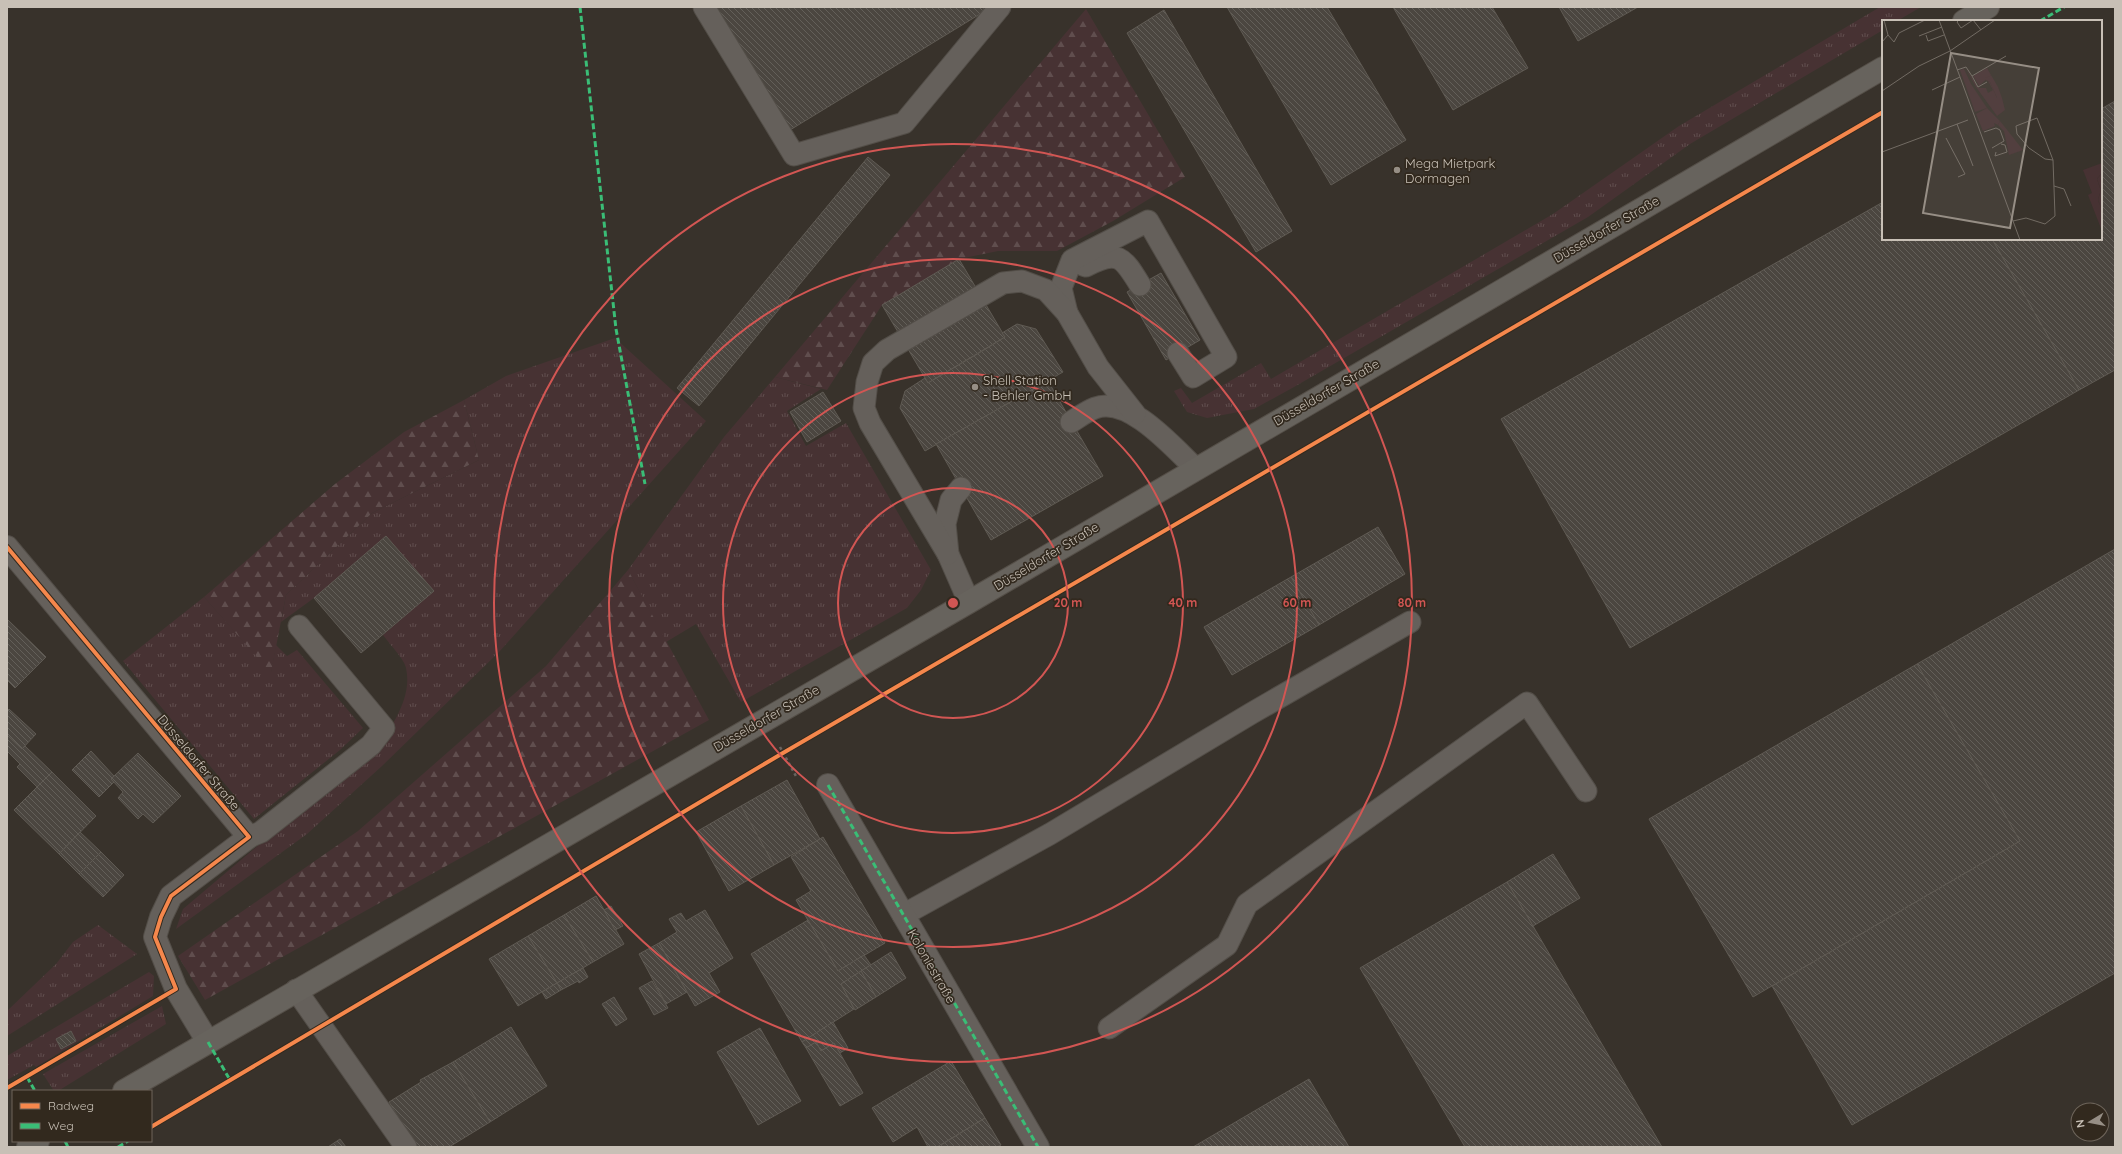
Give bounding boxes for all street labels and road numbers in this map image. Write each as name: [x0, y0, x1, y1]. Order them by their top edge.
street label: Düsseldorfer Straße: [1550, 192, 1662, 266]
street label: Düsseldorfer Straße: [1270, 355, 1382, 429]
street label: Düsseldorfer Straße: [991, 518, 1101, 594]
street label: Düsseldorfer Straße: [710, 681, 822, 755]
street label: Düsseldorfer Straße: [154, 711, 244, 813]
street label: Koloniestraße: [904, 926, 960, 1006]

